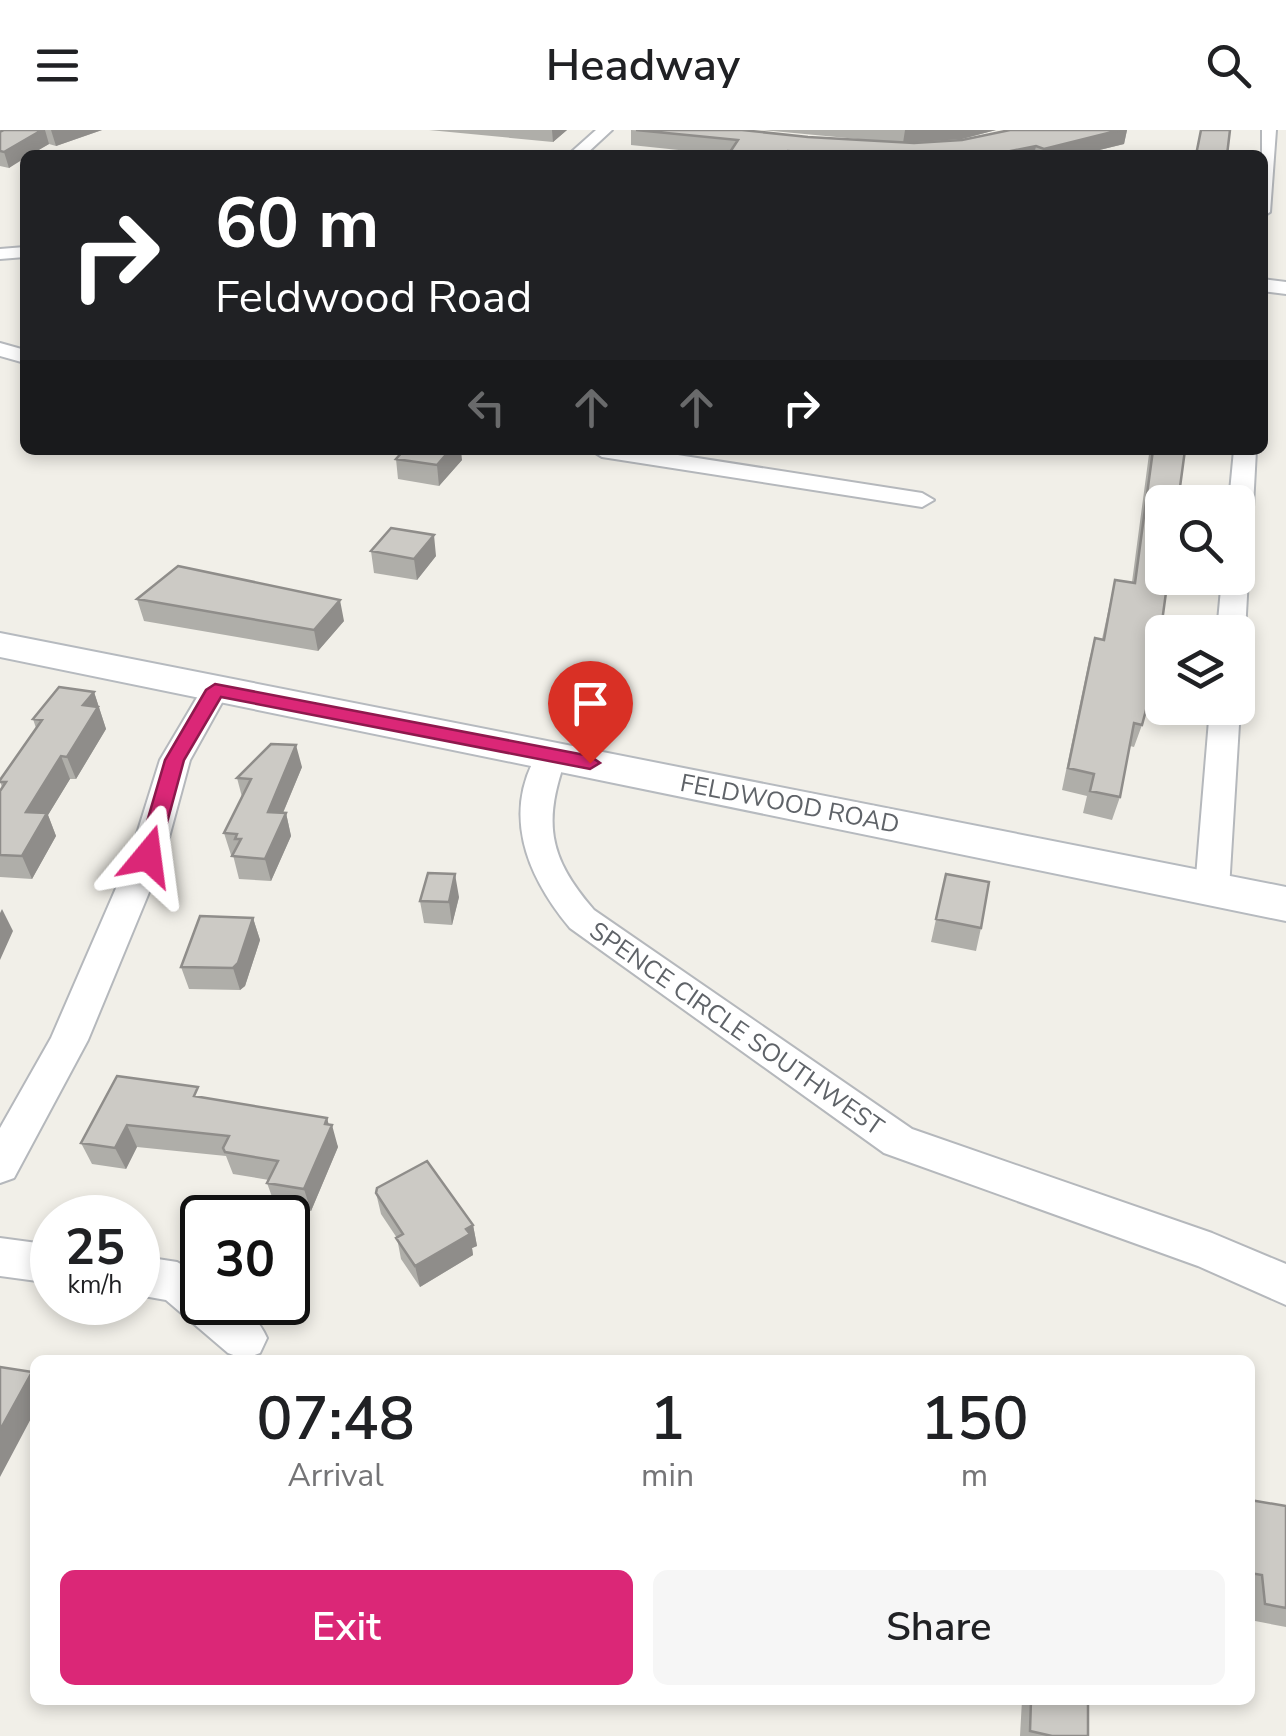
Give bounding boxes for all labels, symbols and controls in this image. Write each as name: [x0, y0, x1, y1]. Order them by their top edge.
text: Headway: [546, 35, 740, 96]
icon: menu: [30, 38, 85, 93]
icon: search: [1201, 38, 1256, 93]
text: 60 m: [215, 176, 379, 272]
icon: right: [50, 190, 180, 320]
text: Feldwood Road: [215, 267, 532, 328]
icon: left: [459, 380, 514, 435]
icon: ahead: [564, 380, 619, 435]
icon: ahead: [669, 380, 724, 435]
icon: right: [774, 380, 829, 435]
map controls: [1145, 485, 1255, 725]
button: search: [1145, 485, 1255, 595]
button: layers: [1145, 615, 1255, 725]
pin: [548, 661, 633, 764]
icon: arrive: [563, 676, 618, 731]
street label: FELDWOOD ROAD: [677, 766, 902, 842]
position arrow: [96, 804, 200, 908]
street label: SPENCE CIRCLE SOUTHWEST: [582, 914, 890, 1144]
speed limit sign: 30: [180, 1195, 310, 1325]
text: 25: [65, 1213, 125, 1282]
text: km/h: [67, 1268, 123, 1302]
text: 07:48: [256, 1378, 415, 1460]
text: 1: [650, 1378, 686, 1460]
text: 150: [921, 1378, 1029, 1460]
text: Arrival: [287, 1454, 384, 1497]
text: min: [641, 1454, 694, 1497]
text: m: [961, 1454, 988, 1497]
button: Exit: [60, 1570, 633, 1685]
button: Share: [653, 1570, 1225, 1685]

